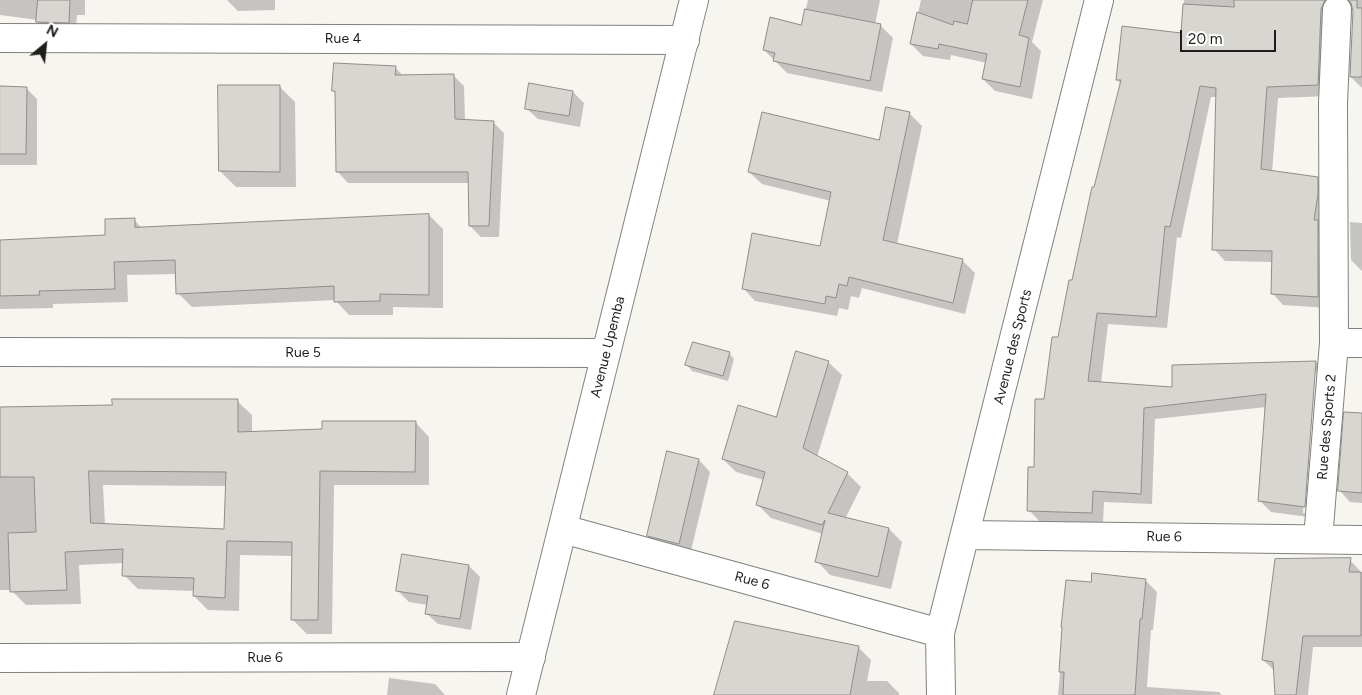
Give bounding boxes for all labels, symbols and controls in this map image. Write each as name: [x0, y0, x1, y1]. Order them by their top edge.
north arrow: [20, 20, 70, 70]
scale bar: [1182, 20, 1278, 52]
text: N: [43, 21, 61, 41]
text: 20 m: [1188, 30, 1222, 48]
street label: Rue 4: [325, 31, 361, 47]
street label: Avenue des Sports: [991, 288, 1035, 406]
street label: Avenue Upemba: [587, 295, 629, 399]
street label: Rue 5: [285, 345, 321, 361]
street label: Rue des Sports 2: [1314, 373, 1340, 481]
street label: Rue 6: [1146, 528, 1182, 546]
street label: Rue 6: [733, 568, 771, 594]
street label: Rue 6: [247, 650, 283, 666]

